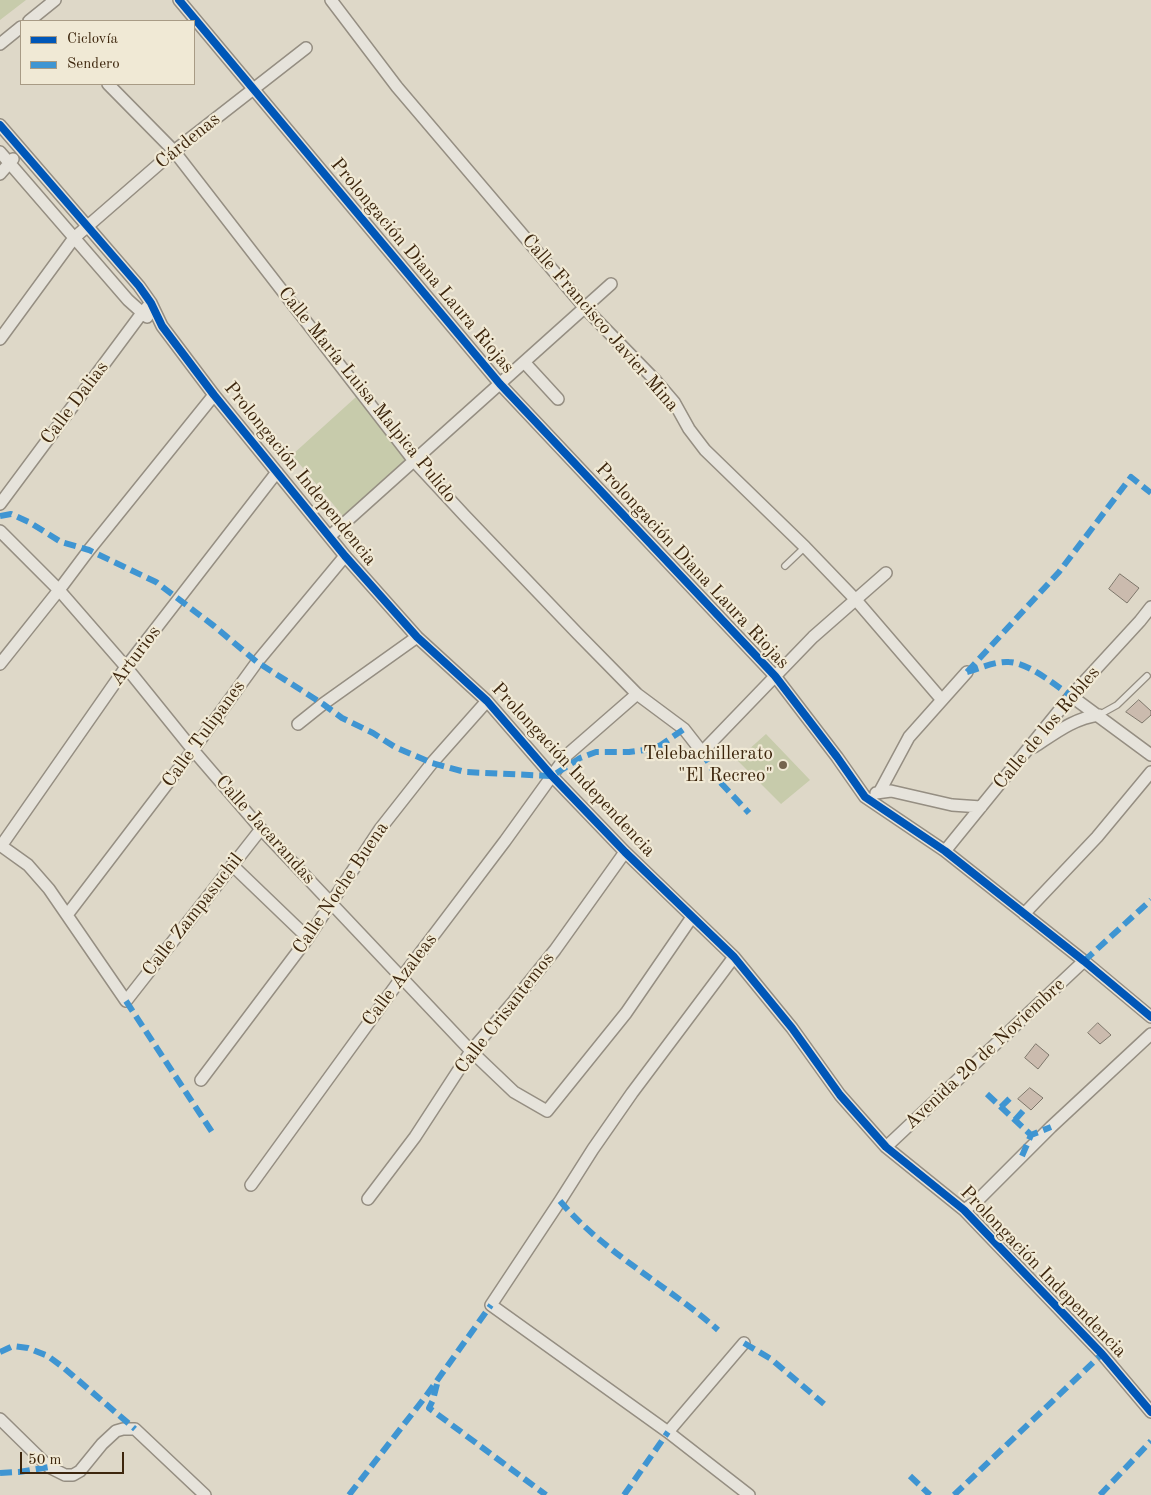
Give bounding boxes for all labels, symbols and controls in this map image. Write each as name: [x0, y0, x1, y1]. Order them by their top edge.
legend: [20, 20, 195, 85]
text: Ciclovía: [67, 32, 118, 47]
text: Sendero: [67, 57, 120, 72]
street label: Cárdenas: [151, 108, 225, 174]
street label: Prolongación Diana Laura Riojas: [325, 154, 519, 378]
street label: Calle Francisco Javier Mina: [517, 229, 683, 417]
street label: Calle María Luisa Malpica Pulido: [273, 282, 461, 508]
street label: Calle Dalias: [36, 357, 114, 449]
street label: Prolongación Independencia: [219, 377, 381, 571]
street label: Prolongación Diana Laura Riojas: [590, 458, 794, 674]
street label: Arturios: [106, 621, 166, 691]
street label: Calle de los Robles: [989, 662, 1105, 794]
street label: Calle Tulipanes: [157, 676, 251, 792]
street label: Prolongación Independencia: [486, 678, 660, 862]
place label: Telebachillerato "El Recreo": [643, 743, 773, 787]
marker: Telebachillerato "El Recreo": [777, 759, 789, 771]
street label: Calle Jacarandas: [210, 771, 320, 889]
street label: Calle Noche Buena: [288, 817, 394, 959]
street label: Calle Zampasuchil: [138, 849, 248, 981]
street label: Calle Azaleas: [358, 929, 442, 1031]
street label: Calle Crisantemos: [450, 948, 560, 1078]
street label: Avenida 20 de Noviembre: [900, 974, 1070, 1134]
street label: Prolongación Independencia: [955, 1181, 1131, 1363]
scale bar: [22, 1442, 126, 1474]
text: 50 m: [28, 1453, 62, 1468]

